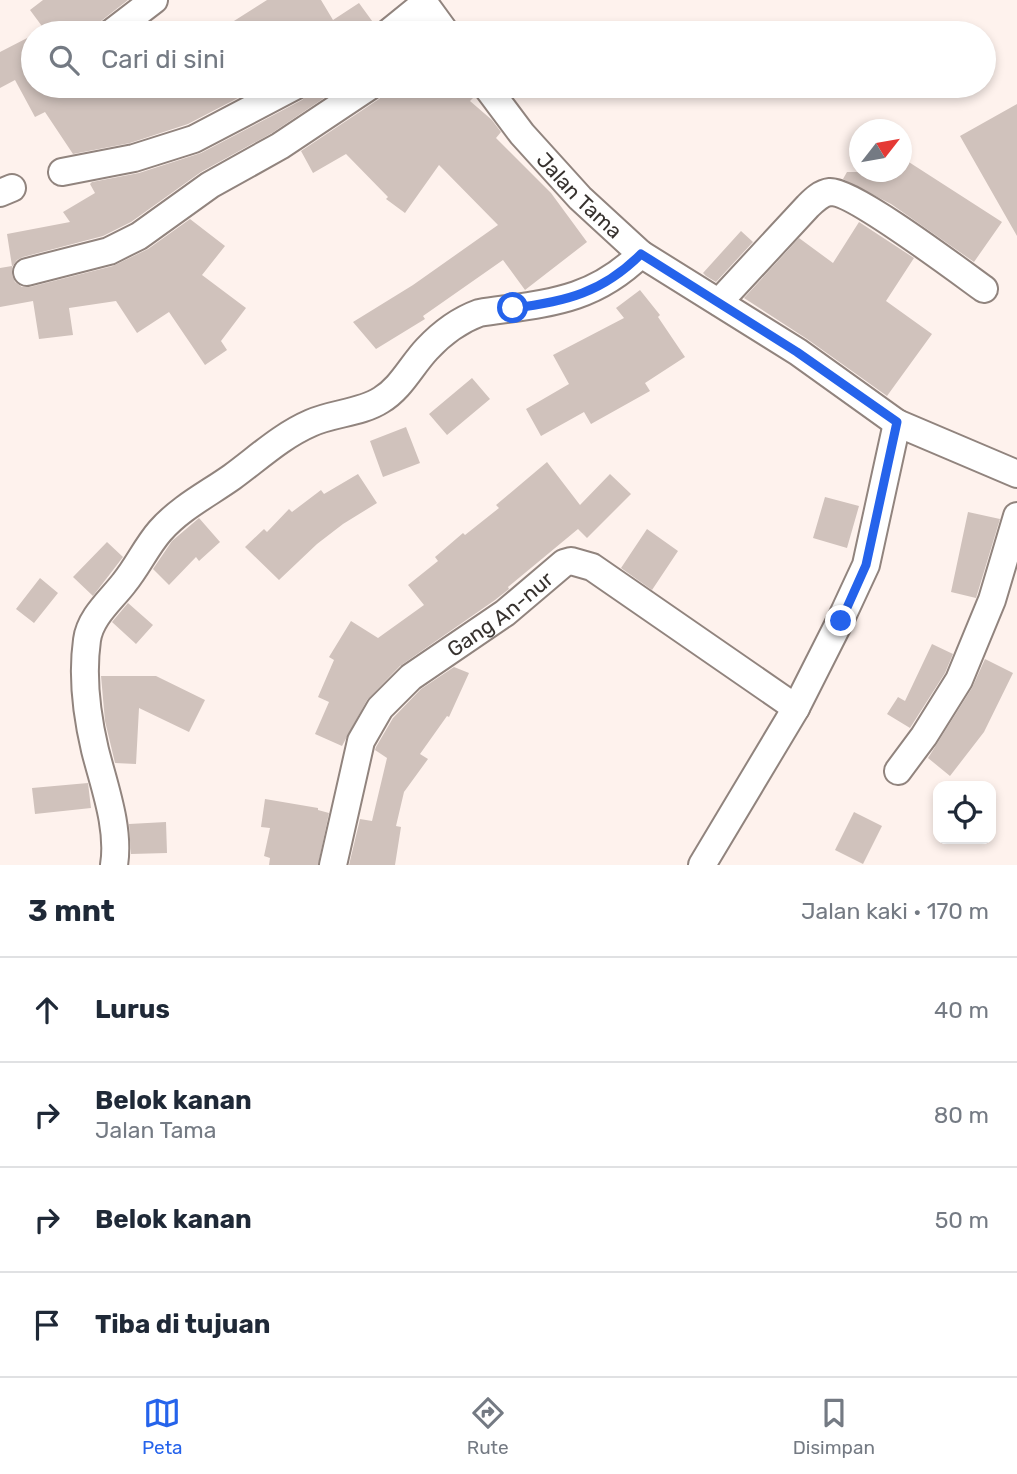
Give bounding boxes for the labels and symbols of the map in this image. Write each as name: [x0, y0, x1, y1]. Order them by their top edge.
north arrow: [849, 119, 912, 182]
street label: Jalan Tama: [532, 147, 628, 243]
route start: [497, 292, 528, 323]
street label: Gang An-nur: [442, 566, 558, 662]
route end: [825, 605, 856, 636]

